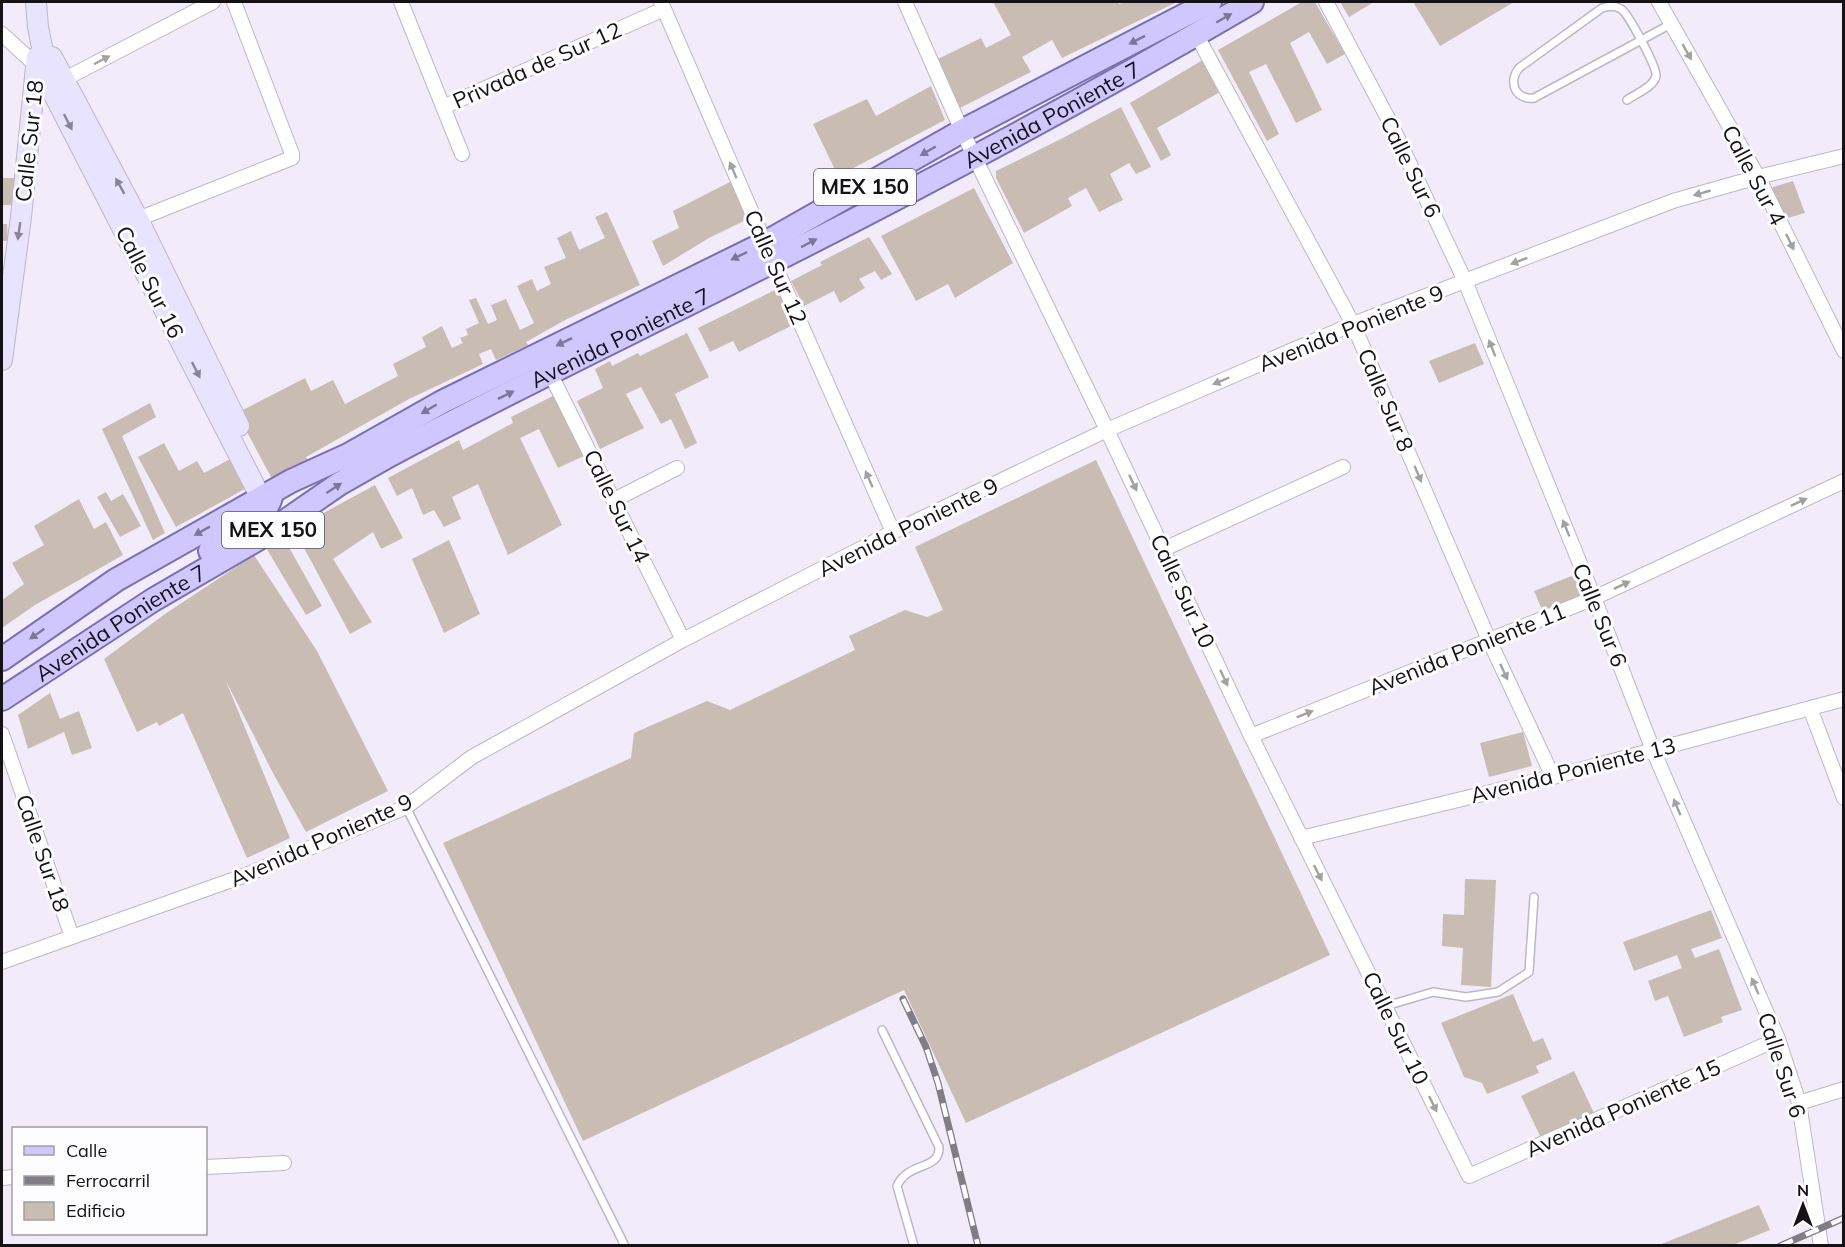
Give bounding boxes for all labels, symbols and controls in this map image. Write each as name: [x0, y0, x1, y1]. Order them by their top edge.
one-way arrow: [1216, 13, 1233, 23]
street label: Privada de Sur 12: [448, 15, 626, 115]
one-way arrow: [1129, 36, 1146, 45]
one-way arrow: [1682, 44, 1692, 61]
one-way arrow: [93, 55, 111, 65]
street label: Avenida Poniente 7: [959, 55, 1145, 174]
street label: Calle Sur 18: [9, 79, 49, 203]
street label: Calle Sur 6: [1374, 112, 1448, 222]
one-way arrow: [63, 113, 73, 130]
street label: Calle Sur 4: [1716, 120, 1792, 230]
one-way arrow: [919, 146, 936, 156]
one-way arrow: [728, 161, 738, 179]
road number: MEX 150: [814, 169, 916, 205]
one-way arrow: [115, 178, 125, 195]
one-way arrow: [1692, 188, 1711, 198]
street label: Calle Sur 12: [738, 205, 814, 329]
street label: Calle Sur 16: [110, 221, 190, 343]
one-way arrow: [14, 222, 23, 241]
one-way arrow: [1785, 234, 1795, 251]
one-way arrow: [801, 238, 818, 248]
one-way arrow: [731, 251, 748, 261]
one-way arrow: [1510, 256, 1528, 266]
street label: Avenida Poniente 9: [1254, 278, 1448, 378]
street label: Avenida Poniente 7: [526, 281, 715, 394]
one-way arrow: [556, 338, 573, 347]
one-way arrow: [1487, 338, 1497, 356]
street label: Calle Sur 8: [1352, 344, 1420, 456]
one-way arrow: [190, 361, 200, 379]
one-way arrow: [1212, 376, 1230, 386]
one-way arrow: [498, 390, 515, 400]
one-way arrow: [420, 404, 437, 414]
street label: Calle Sur 14: [578, 445, 656, 567]
one-way arrow: [1413, 466, 1422, 483]
one-way arrow: [865, 470, 874, 487]
street label: Avenida Poniente 9: [813, 471, 1003, 583]
one-way arrow: [1128, 474, 1137, 491]
one-way arrow: [326, 482, 343, 493]
one-way arrow: [1790, 498, 1807, 507]
road number: MEX 150: [222, 512, 324, 548]
one-way arrow: [1560, 519, 1570, 537]
one-way arrow: [193, 526, 210, 536]
street label: Calle Sur 10: [1144, 530, 1222, 652]
street label: Avenida Poniente 7: [30, 558, 211, 688]
street label: Calle Sur 6: [1567, 559, 1633, 671]
one-way arrow: [1613, 580, 1630, 589]
street label: Avenida Poniente 11: [1364, 597, 1570, 701]
one-way arrow: [29, 628, 45, 640]
one-way arrow: [1500, 664, 1509, 681]
one-way arrow: [1220, 670, 1229, 687]
one-way arrow: [1297, 709, 1315, 719]
street label: Avenida Poniente 13: [1468, 731, 1678, 809]
street label: Avenida Poniente 9: [225, 787, 417, 893]
street label: Calle Sur 18: [10, 790, 76, 916]
one-way arrow: [1673, 798, 1682, 815]
one-way arrow: [1314, 864, 1323, 881]
street label: Calle Sur 10: [1357, 967, 1435, 1089]
one-way arrow: [1750, 977, 1759, 994]
street label: Calle Sur 6: [1752, 1009, 1812, 1121]
street label: Avenida Poniente 15: [1521, 1052, 1725, 1164]
one-way arrow: [1429, 1095, 1438, 1112]
legend: [12, 1127, 207, 1235]
text: Calle: [66, 1139, 107, 1162]
text: Ferrocarril: [66, 1169, 150, 1192]
north arrow: [1773, 1175, 1833, 1235]
text: N: [1797, 1180, 1809, 1200]
text: Edificio: [66, 1199, 125, 1222]

